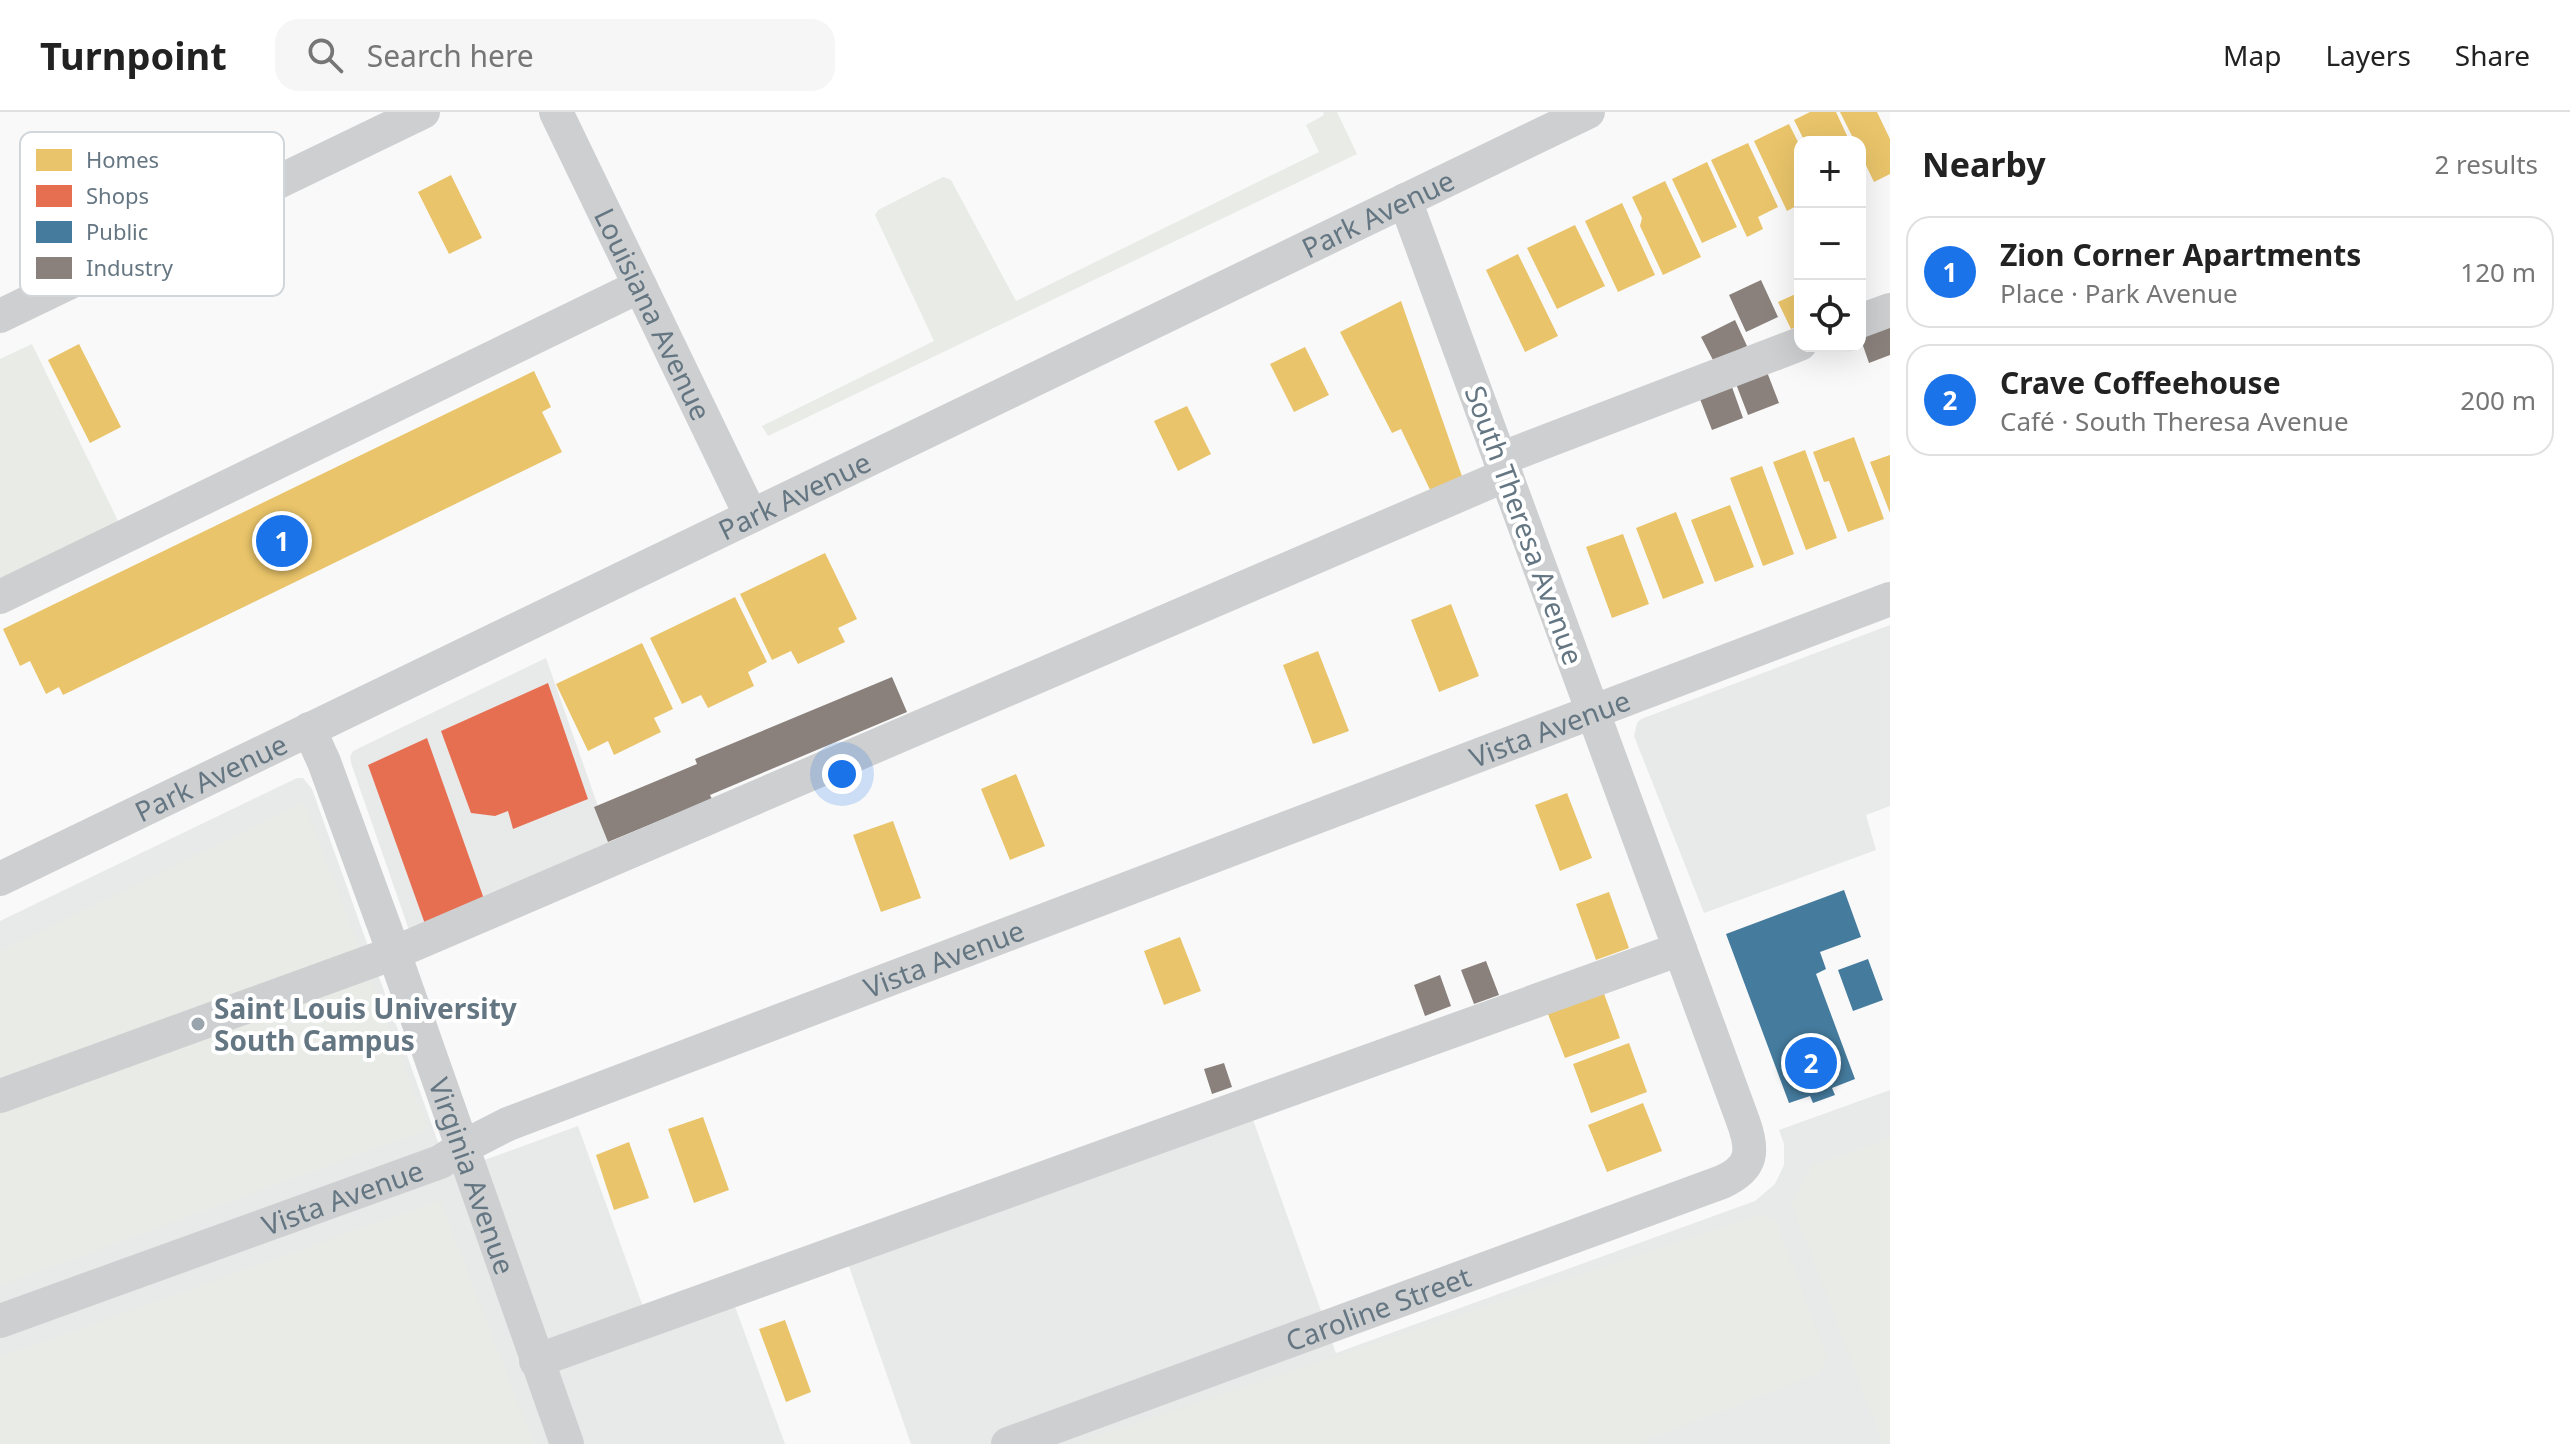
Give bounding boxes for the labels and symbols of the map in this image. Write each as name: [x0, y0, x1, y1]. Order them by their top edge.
legend: [20, 132, 284, 296]
text: Homes: [86, 144, 159, 174]
street label: Park Avenue: [1295, 161, 1460, 267]
text: Shops: [86, 180, 149, 210]
street label: Louisiana Avenue: [586, 201, 721, 426]
text: Public: [86, 216, 148, 246]
text: Industry: [86, 252, 174, 282]
street label: South Theresa Avenue: [1457, 380, 1593, 670]
street label: Park Avenue: [712, 442, 877, 548]
pin: 1: [256, 511, 308, 571]
street label: Vista Avenue: [1464, 681, 1635, 776]
street label: Park Avenue: [128, 724, 293, 830]
your location: [822, 754, 862, 794]
street label: Vista Avenue: [858, 911, 1029, 1006]
place label: Saint Louis University South Campus: [214, 989, 517, 1059]
marker: Saint Louis University South Campus: [189, 1015, 207, 1033]
pin: 2: [1785, 1033, 1837, 1093]
street label: Virginia Avenue: [420, 1073, 525, 1279]
street label: Vista Avenue: [256, 1151, 428, 1244]
street label: Caroline Street: [1280, 1257, 1476, 1360]

